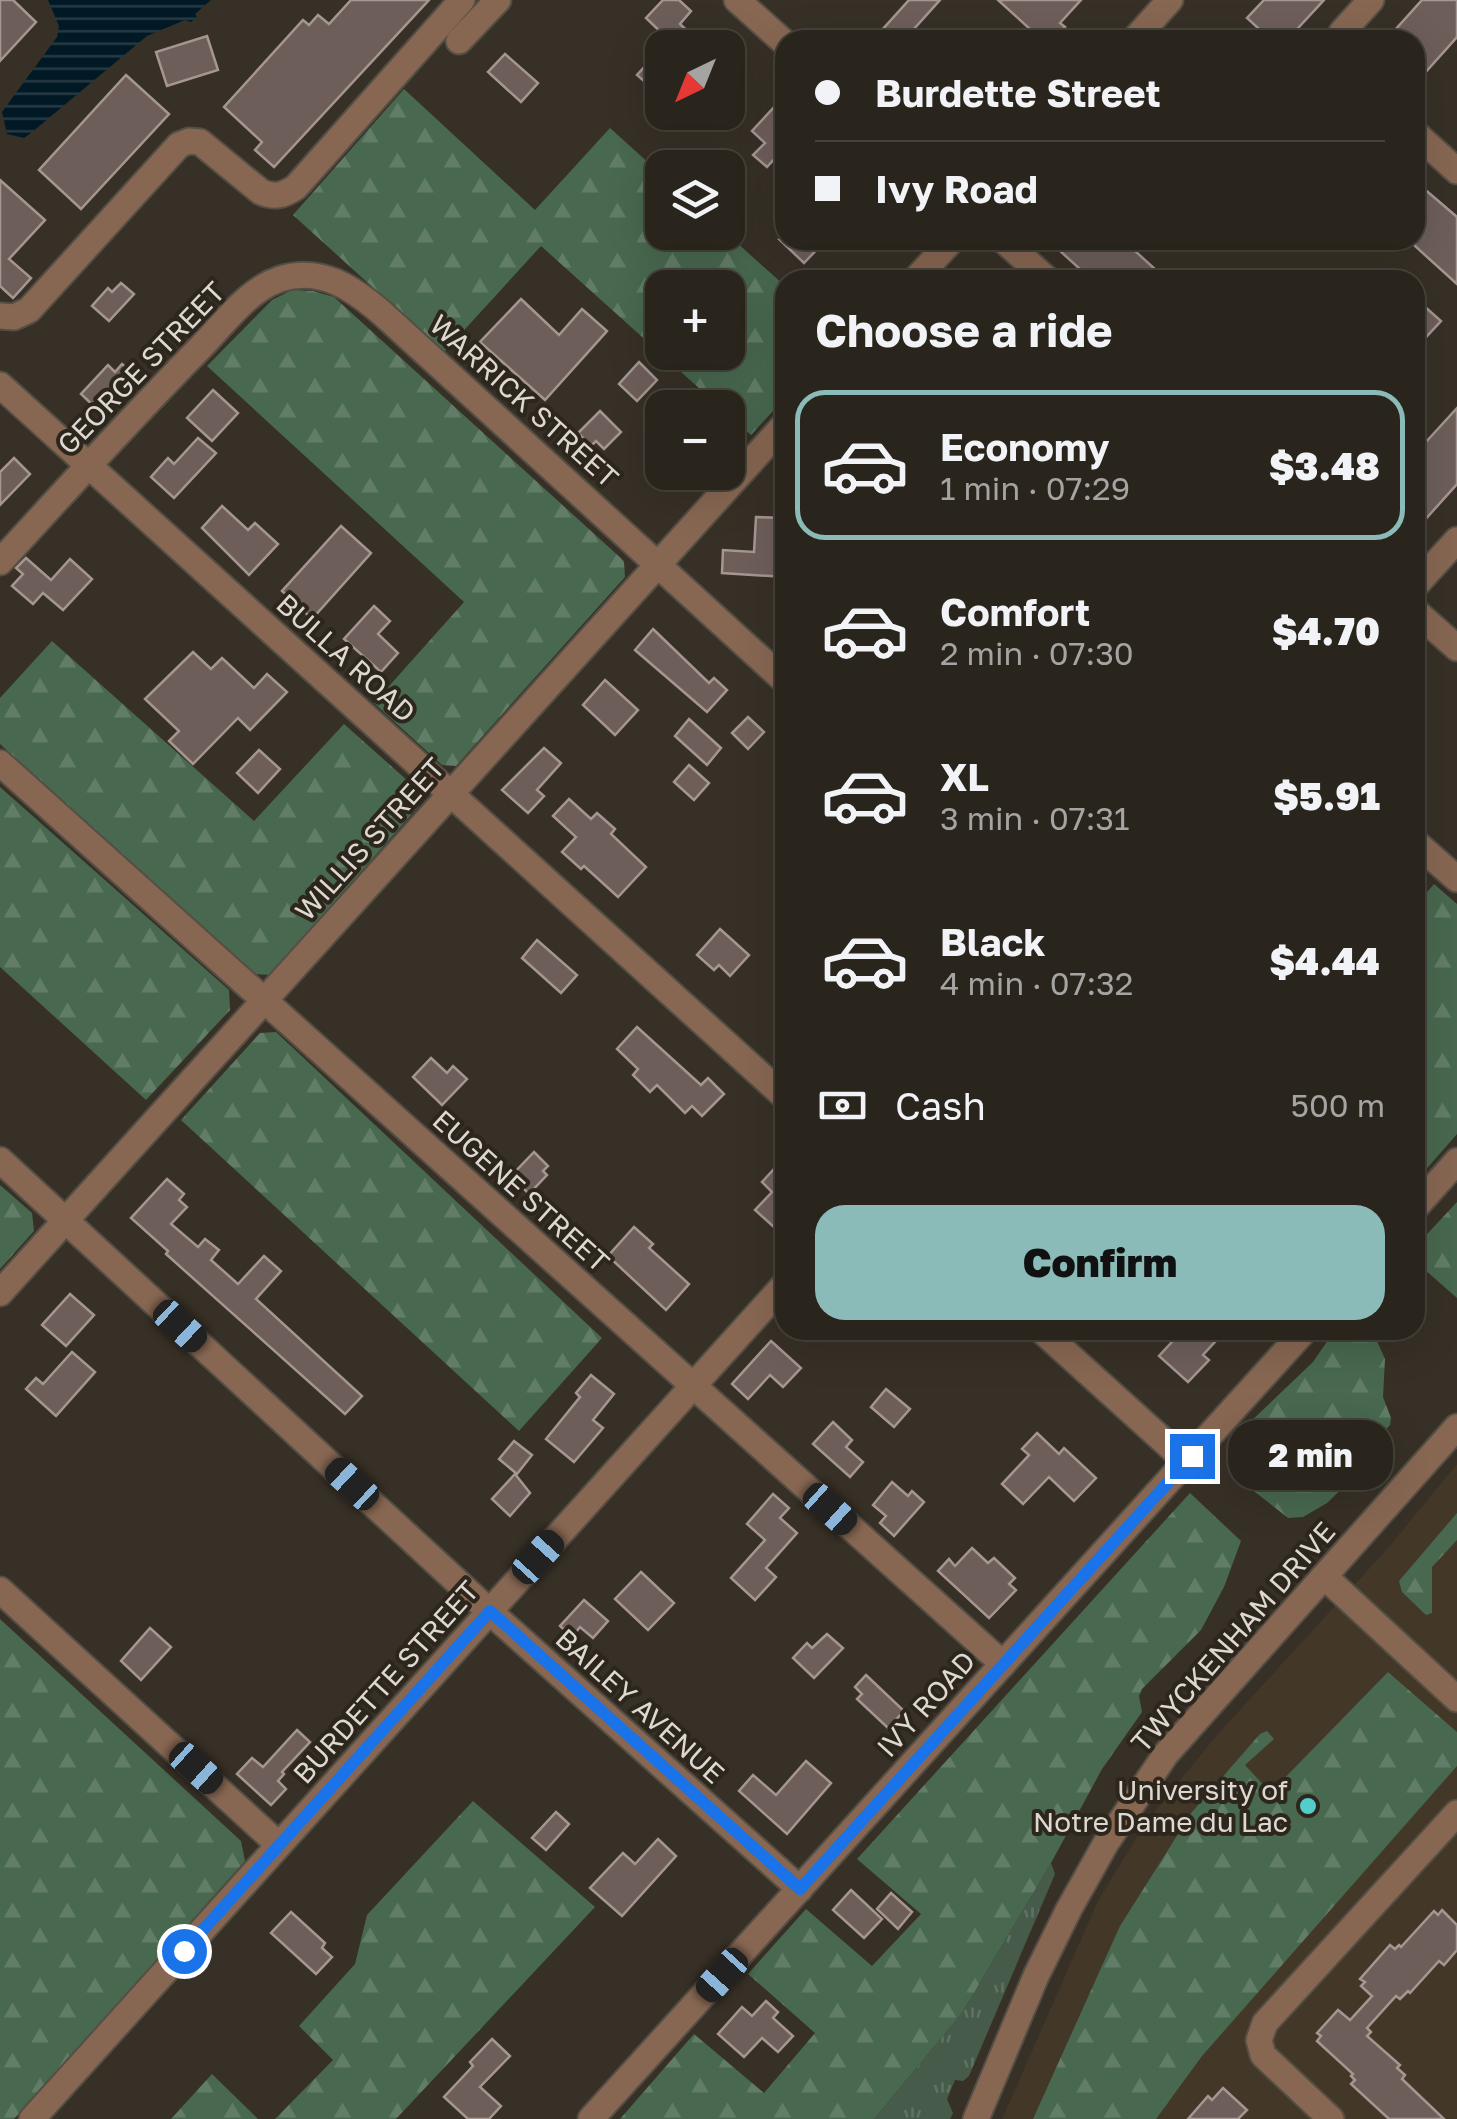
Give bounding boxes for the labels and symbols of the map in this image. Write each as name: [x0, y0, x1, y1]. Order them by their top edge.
north arrow: [645, 30, 745, 130]
street label: GEORGE STREET: [50, 275, 231, 460]
street label: WARRICK STREET: [423, 307, 625, 494]
street label: BULLA ROAD: [270, 587, 423, 729]
street label: WILLIS STREET: [288, 751, 451, 927]
street label: EUGENE STREET: [426, 1103, 616, 1278]
car: [148, 1295, 212, 1357]
callout: 2 min: [1227, 1421, 1392, 1491]
route end: [1170, 1434, 1215, 1479]
car: [320, 1453, 384, 1515]
car: [798, 1478, 862, 1540]
street label: TWYCKENHAM DRIVE: [1124, 1515, 1341, 1758]
car: [507, 1525, 569, 1589]
street label: BURDETTE STREET: [286, 1574, 485, 1790]
street label: BAILEY AVENUE: [549, 1621, 731, 1790]
street label: IVY ROAD: [870, 1644, 982, 1763]
car: [164, 1737, 228, 1799]
place label: University of Notre Dame du Lac: [1033, 1773, 1288, 1838]
marker: University of Notre Dame du Lac: [1297, 1795, 1319, 1817]
route start: [162, 1929, 207, 1974]
car: [691, 1943, 753, 2007]

